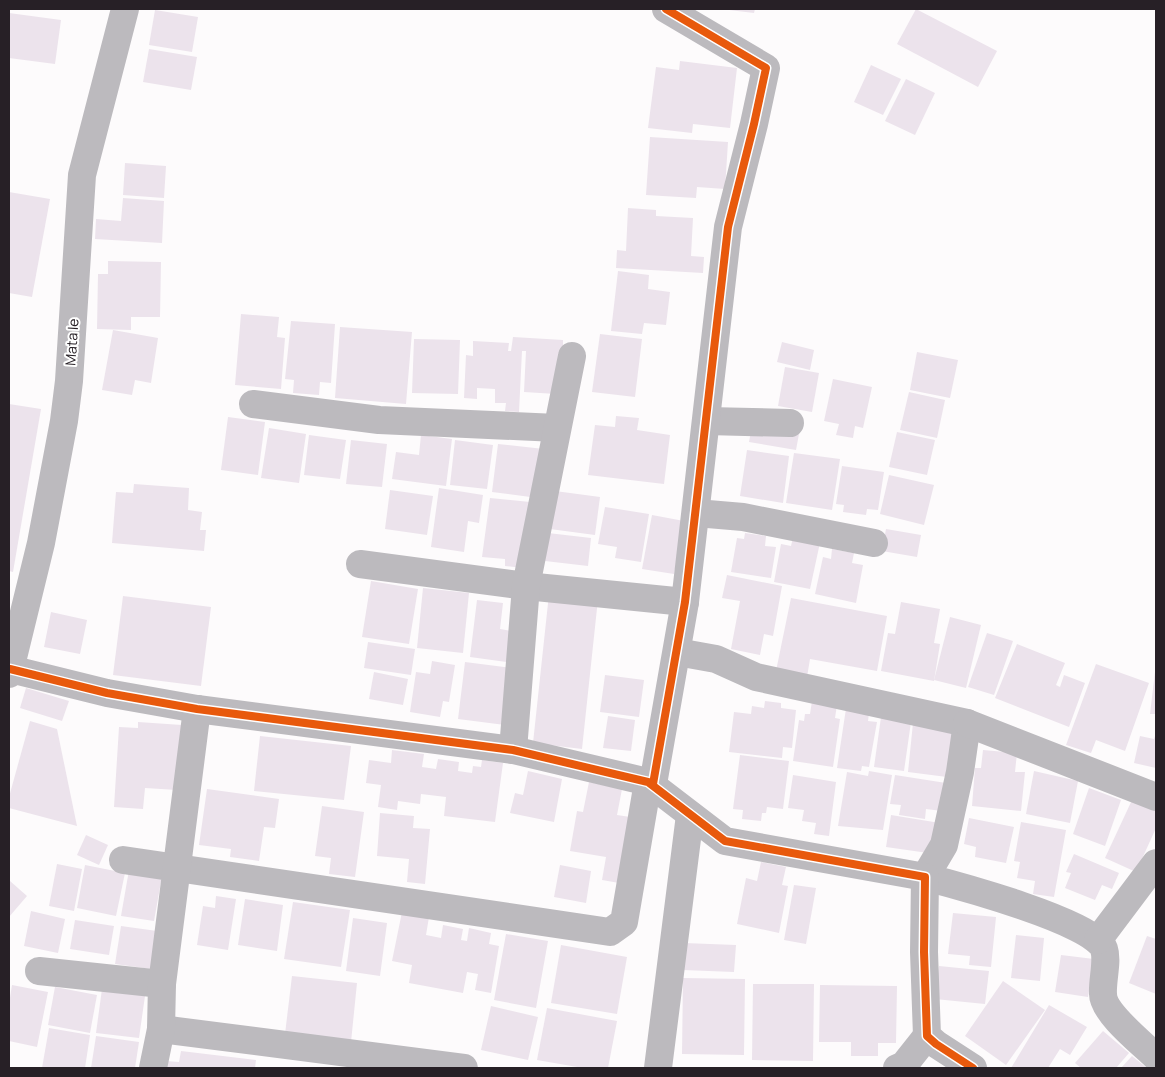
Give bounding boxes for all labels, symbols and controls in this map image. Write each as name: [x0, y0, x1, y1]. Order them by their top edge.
street label: Mata Ie: [60, 318, 83, 366]

